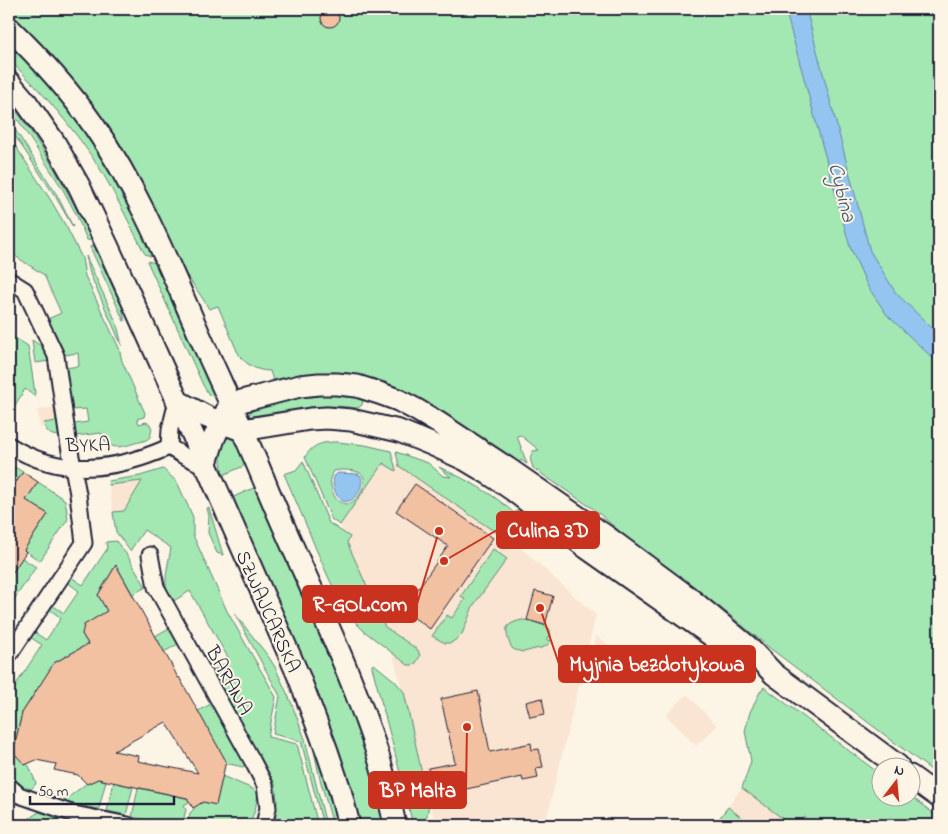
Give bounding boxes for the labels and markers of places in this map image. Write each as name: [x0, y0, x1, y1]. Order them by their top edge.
callout: Culina 3D: [497, 512, 599, 548]
callout: R-GOL.com: [303, 586, 417, 622]
callout: Myjnia bezdotykowa: [559, 646, 755, 682]
callout: BP Malta: [369, 772, 466, 808]

